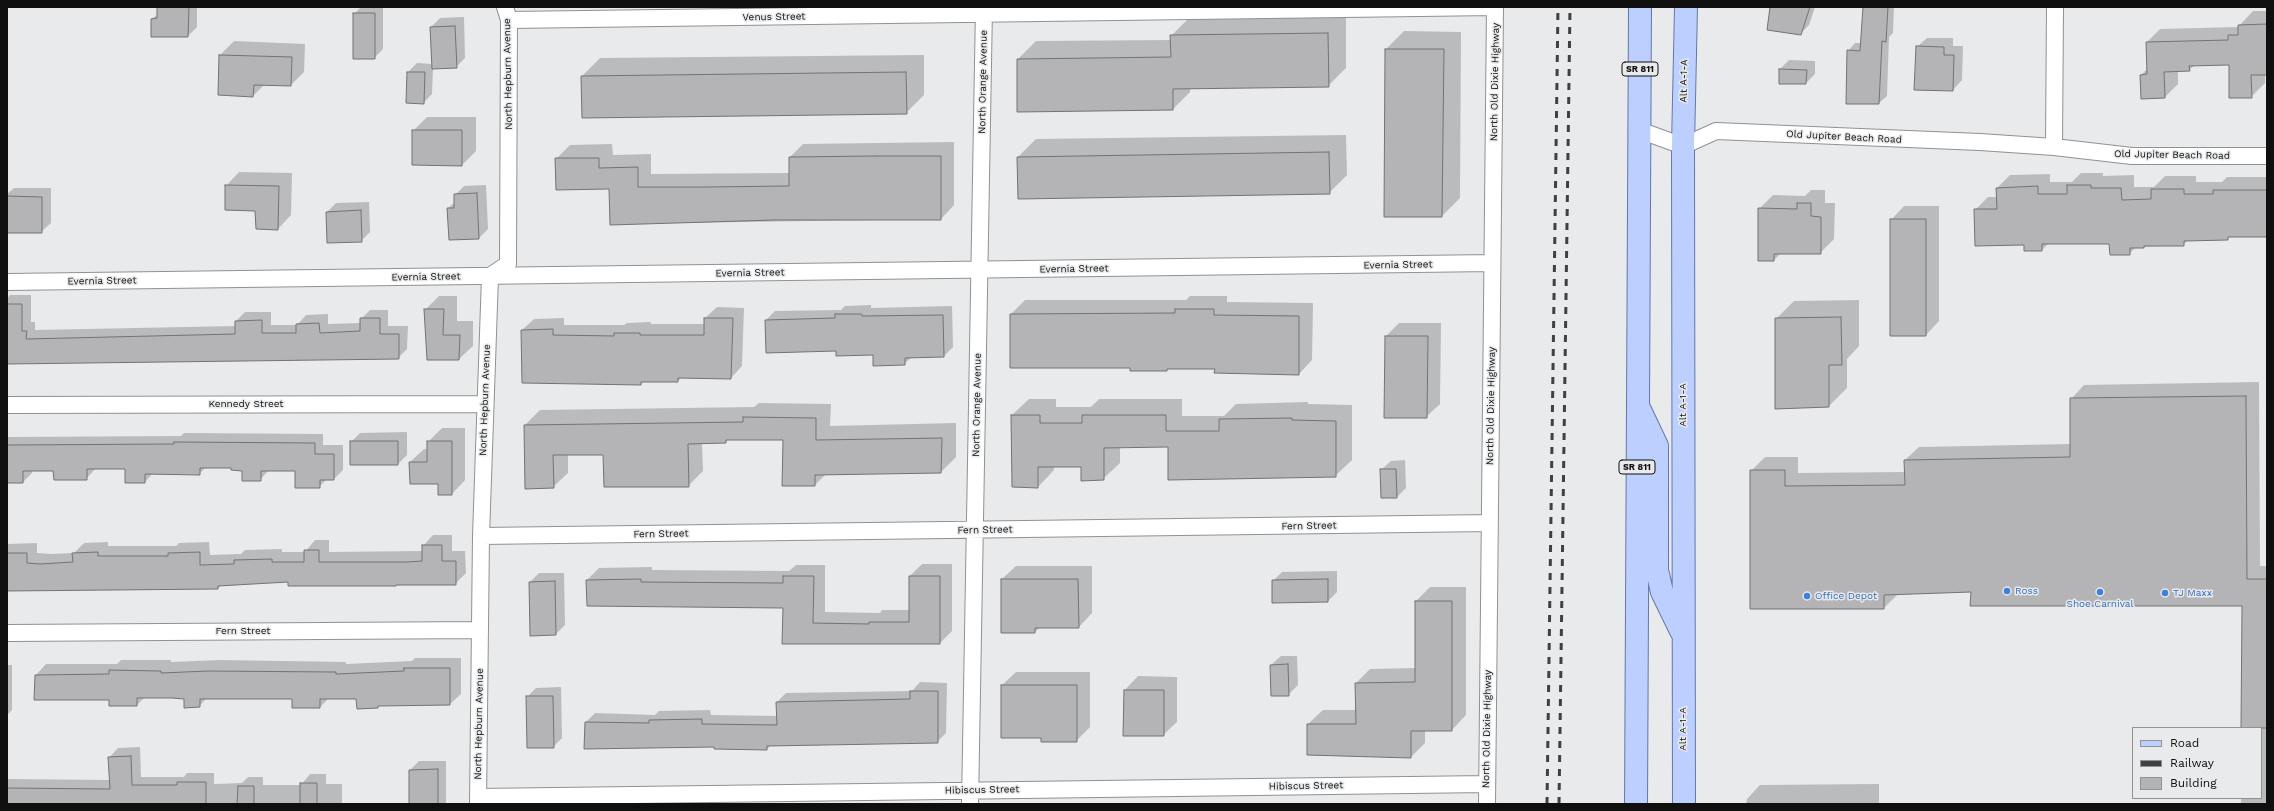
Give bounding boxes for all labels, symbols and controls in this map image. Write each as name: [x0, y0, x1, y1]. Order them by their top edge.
street label: Venus Street: [742, 10, 806, 24]
street label: North Hepburn Avenue: [501, 18, 515, 130]
street label: North Old Dixie Highway: [1488, 23, 1502, 141]
street label: North Orange Avenue: [976, 30, 990, 134]
street label: Alt A-1-A: [1678, 59, 1690, 103]
road number: SR 811: [1622, 62, 1658, 76]
street label: Old Jupiter Beach Road: [1786, 128, 1902, 146]
street label: Old Jupiter Beach Road: [2114, 148, 2230, 162]
street label: Evernia Street: [1363, 258, 1433, 272]
street label: Evernia Street: [1039, 262, 1109, 276]
street label: Evernia Street: [715, 266, 785, 280]
street label: Evernia Street: [391, 270, 461, 284]
street label: Evernia Street: [67, 274, 137, 288]
street label: North Hepburn Avenue: [477, 344, 493, 456]
street label: North Old Dixie Highway: [1484, 347, 1498, 465]
street label: North Orange Avenue: [970, 353, 984, 457]
street label: Alt A-1-A: [1677, 383, 1689, 427]
street label: Kennedy Street: [209, 398, 283, 410]
road number: SR 811: [1619, 460, 1655, 474]
street label: Fern Street: [1281, 520, 1337, 532]
street label: Fern Street: [957, 524, 1013, 536]
street label: Fern Street: [633, 528, 689, 540]
place label: Ross: [2015, 585, 2038, 597]
marker: Ross: [2002, 586, 2012, 596]
marker: Shoe Carnival: [2095, 587, 2105, 597]
place label: TJ Maxx: [2173, 587, 2212, 599]
marker: TJ Maxx: [2160, 588, 2170, 598]
place label: Office Depot: [1815, 590, 1877, 602]
marker: Office Depot: [1802, 591, 1812, 601]
place label: Shoe Carnival: [2066, 598, 2134, 610]
street label: Fern Street: [215, 625, 271, 637]
street label: North Hepburn Avenue: [472, 668, 486, 780]
street label: North Old Dixie Highway: [1480, 670, 1494, 788]
street label: Alt A-1-A: [1677, 707, 1689, 751]
legend: [2132, 727, 2262, 799]
text: Road: [2170, 736, 2199, 750]
text: Railway: [2170, 756, 2214, 770]
text: Building: [2170, 776, 2217, 790]
street label: Hibiscus Street: [1269, 779, 1343, 793]
street label: Hibiscus Street: [945, 783, 1019, 797]

